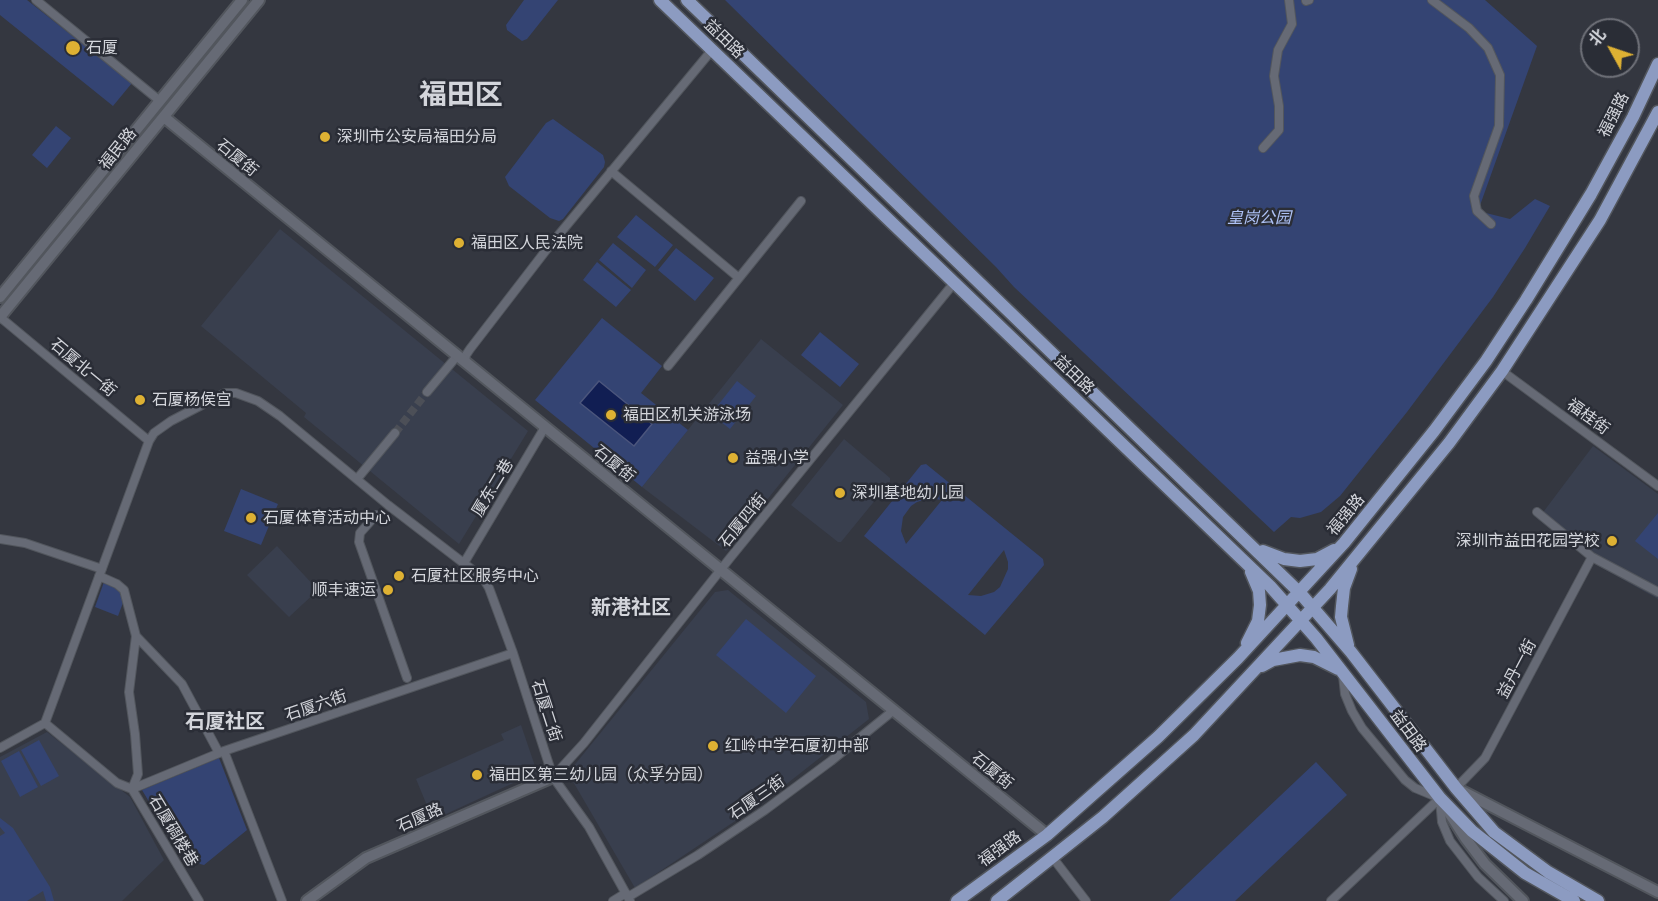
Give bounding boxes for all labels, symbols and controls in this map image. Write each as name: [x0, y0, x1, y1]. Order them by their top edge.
street label: 益田路: [700, 15, 748, 63]
north arrow: [1580, 18, 1640, 78]
text: 北: [1585, 25, 1610, 50]
place label: 石厦: [86, 38, 118, 58]
marker: 石厦: [64, 39, 82, 57]
district label: 福田区: [419, 79, 503, 113]
street label: 福强路: [1595, 89, 1633, 141]
street label: 福民路: [95, 124, 141, 174]
place label: 深圳市公安局福田分局: [337, 127, 497, 147]
marker: 深圳市公安局福田分局: [318, 130, 332, 144]
street label: 石厦街: [212, 135, 262, 181]
park label: 皇岗公园: [1227, 208, 1291, 228]
place label: 福田区人民法院: [471, 233, 583, 253]
marker: 福田区人民法院: [452, 236, 466, 250]
street label: 石厦北一街: [46, 335, 120, 401]
street label: 益田路: [1050, 351, 1098, 399]
place label: 石厦杨侯宫: [152, 390, 232, 410]
marker: 石厦杨侯宫: [133, 393, 147, 407]
street label: 福桂街: [1563, 395, 1613, 439]
place label: 福田区机关游泳场: [623, 405, 751, 425]
marker: 福田区机关游泳场: [604, 408, 618, 422]
street label: 石厦街: [589, 441, 639, 487]
place label: 益强小学: [745, 448, 809, 468]
marker: 益强小学: [726, 451, 740, 465]
street label: 厦东二巷: [468, 456, 518, 520]
place label: 深圳基地幼儿园: [852, 483, 964, 503]
marker: 深圳基地幼儿园: [833, 486, 847, 500]
street label: 石厦四街: [715, 490, 771, 552]
street label: 福强路: [1323, 490, 1369, 540]
place label: 石厦体育活动中心: [263, 508, 391, 528]
marker: 石厦体育活动中心: [244, 511, 258, 525]
place label: 深圳市益田花园学校: [1456, 531, 1600, 551]
marker: 深圳市益田花园学校: [1605, 534, 1619, 548]
place label: 石厦社区服务中心: [411, 566, 539, 586]
marker: 石厦社区服务中心: [392, 569, 406, 583]
place label: 顺丰速运: [312, 580, 376, 600]
marker: 顺丰速运: [381, 583, 395, 597]
district label: 新港社区: [591, 596, 671, 620]
street label: 益丹一街: [1494, 636, 1540, 702]
street label: 石厦二街: [527, 678, 565, 744]
street label: 石厦六街: [283, 687, 349, 725]
street label: 益田路: [1386, 706, 1430, 756]
district label: 石厦社区: [185, 710, 265, 734]
place label: 红岭中学石厦初中部: [725, 736, 869, 756]
marker: 红岭中学石厦初中部: [706, 739, 720, 753]
street label: 石厦街: [967, 748, 1017, 794]
place label: 福田区第三幼儿园（众孚分园）: [489, 765, 713, 785]
marker: 福田区第三幼儿园（众孚分园）: [470, 768, 484, 782]
street label: 石厦三街: [725, 772, 789, 824]
street label: 石厦碉楼巷: [144, 792, 202, 870]
street label: 石厦路: [394, 799, 446, 837]
street label: 福强路: [975, 827, 1025, 871]

